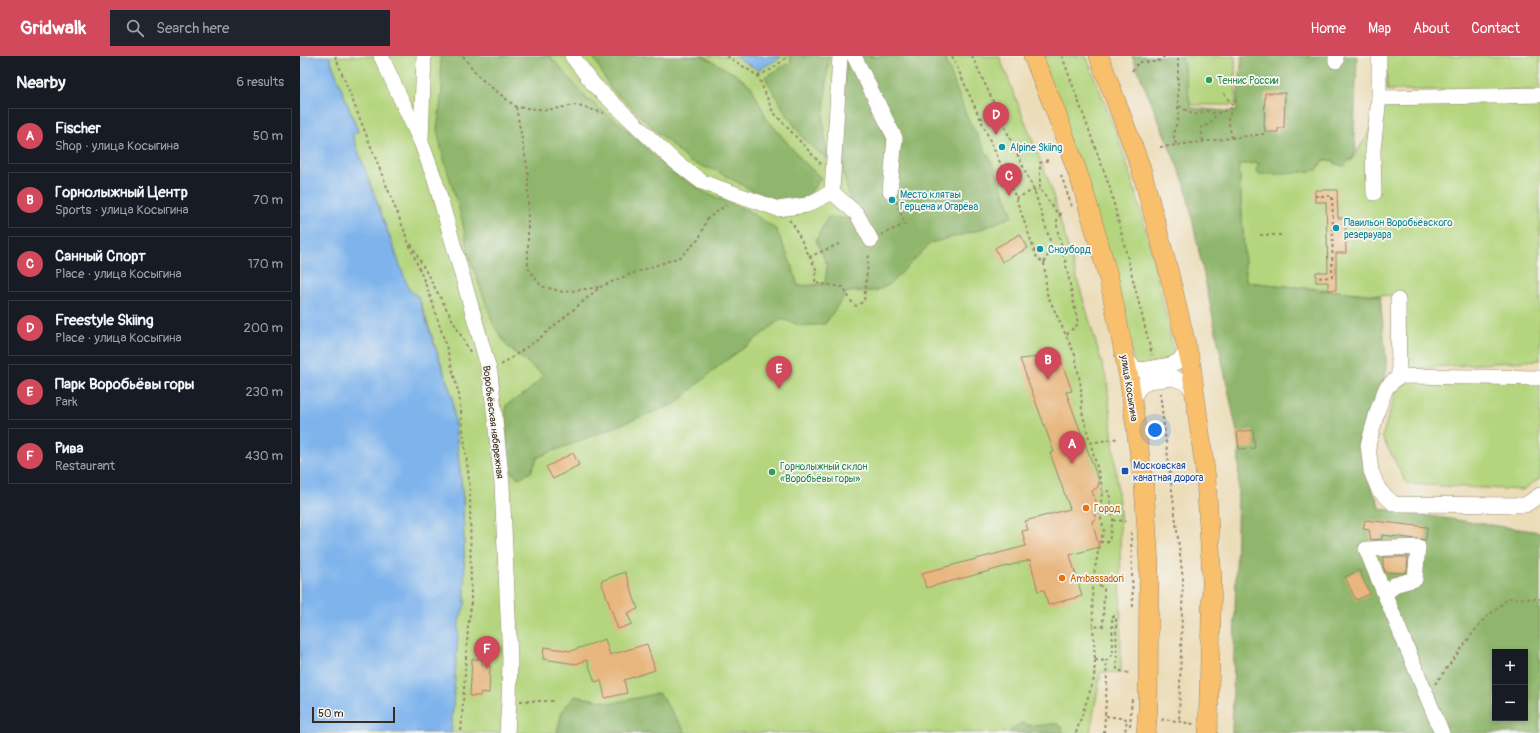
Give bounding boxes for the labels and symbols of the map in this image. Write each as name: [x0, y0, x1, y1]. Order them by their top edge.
marker: Теннис России: [1204, 75, 1214, 85]
place label: Теннис России: [1217, 75, 1279, 87]
pin: D: [983, 102, 1009, 135]
marker: Alpine Skiing: [997, 142, 1007, 152]
place label: Alpine Skiing: [1010, 142, 1062, 154]
pin: C: [996, 163, 1022, 196]
place label: Место клятвы Герцена и Огарёва: [900, 189, 979, 213]
marker: Место клятвы Герцена и Огарёва: [887, 195, 897, 205]
place label: Павильон Воробьёвского резервуара: [1344, 217, 1453, 241]
marker: Павильон Воробьёвского резервуара: [1331, 223, 1341, 233]
marker: Сноуборд: [1035, 244, 1045, 254]
place label: Сноуборд: [1048, 244, 1091, 256]
pin: B: [1035, 347, 1061, 380]
street label: улица Косыгина: [1118, 353, 1140, 423]
pin: E: [766, 356, 792, 389]
street label: Воробьёвская набережная: [480, 365, 506, 480]
your location: [1145, 420, 1165, 440]
pin: A: [1059, 431, 1085, 464]
place label: Московская канатная дорога: [1133, 460, 1204, 484]
place label: Горнолыжный склон «Воробьёвы горы»: [780, 461, 868, 485]
marker: Московская канатная дорога: [1120, 466, 1130, 476]
marker: Горнолыжный склон «Воробьёвы горы»: [767, 467, 777, 477]
marker: Город: [1081, 503, 1091, 513]
place label: Город: [1094, 503, 1120, 515]
marker: Ambassadori: [1057, 573, 1067, 583]
place label: Ambassadori: [1070, 573, 1124, 585]
pin: F: [474, 636, 500, 669]
scale bar: [312, 705, 395, 724]

